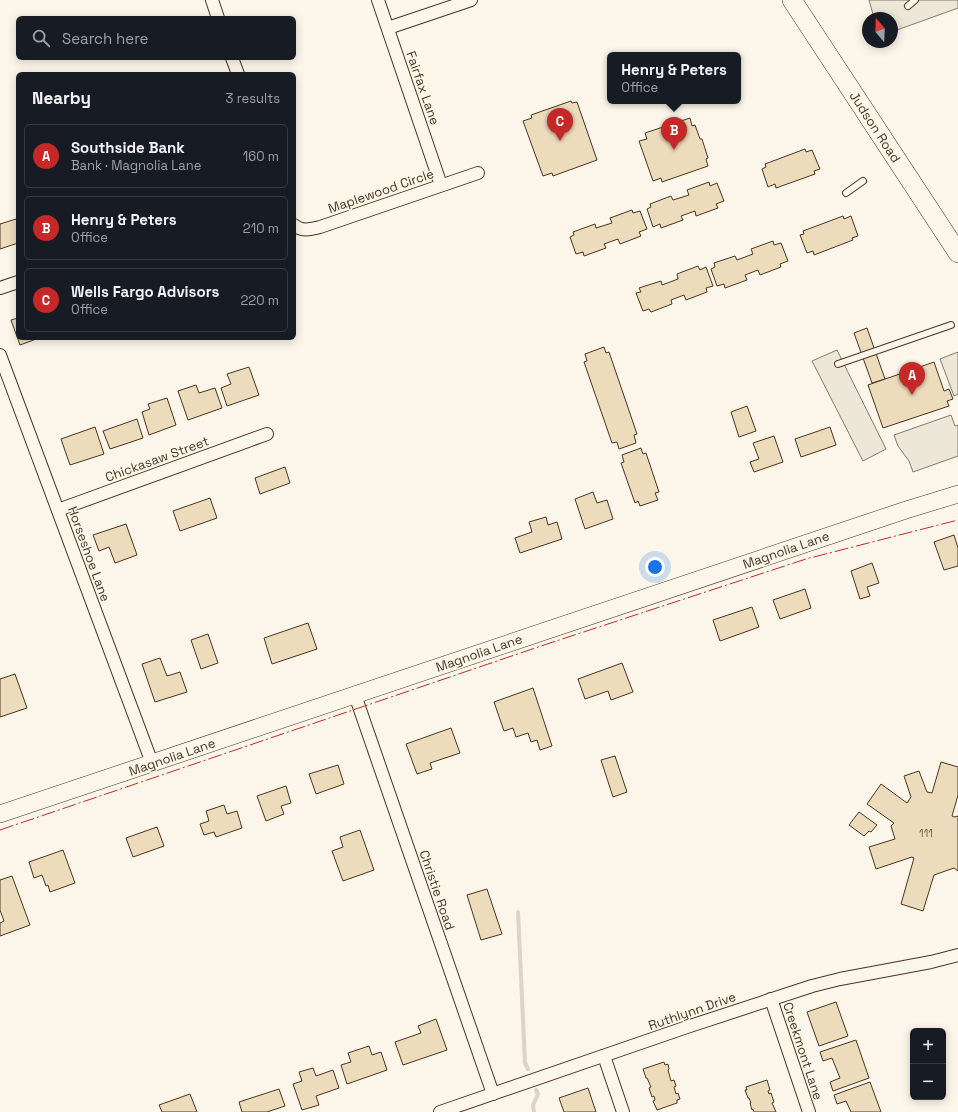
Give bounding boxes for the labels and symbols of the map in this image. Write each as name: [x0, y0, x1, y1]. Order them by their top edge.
north arrow: [862, 12, 898, 48]
street label: Fairfax Lane: [402, 49, 444, 127]
street label: Judson Road: [846, 88, 904, 166]
pin: C: [547, 108, 573, 141]
pin: B: [661, 117, 687, 150]
street label: Maplewood Circle: [326, 165, 436, 217]
pin: A: [899, 362, 925, 395]
street label: Chickasaw Street: [103, 432, 211, 486]
street label: Horseshoe Lane: [64, 504, 114, 604]
street label: Magnolia Lane: [741, 527, 831, 573]
your location: [645, 557, 665, 577]
street label: Magnolia Lane: [434, 630, 524, 676]
street label: Magnolia Lane: [127, 734, 217, 780]
house number: 111: [919, 826, 933, 840]
street label: Christie Road: [415, 848, 459, 932]
street label: Ruthlynn Drive: [646, 988, 738, 1034]
street label: Creekmont Lane: [779, 1000, 827, 1102]

